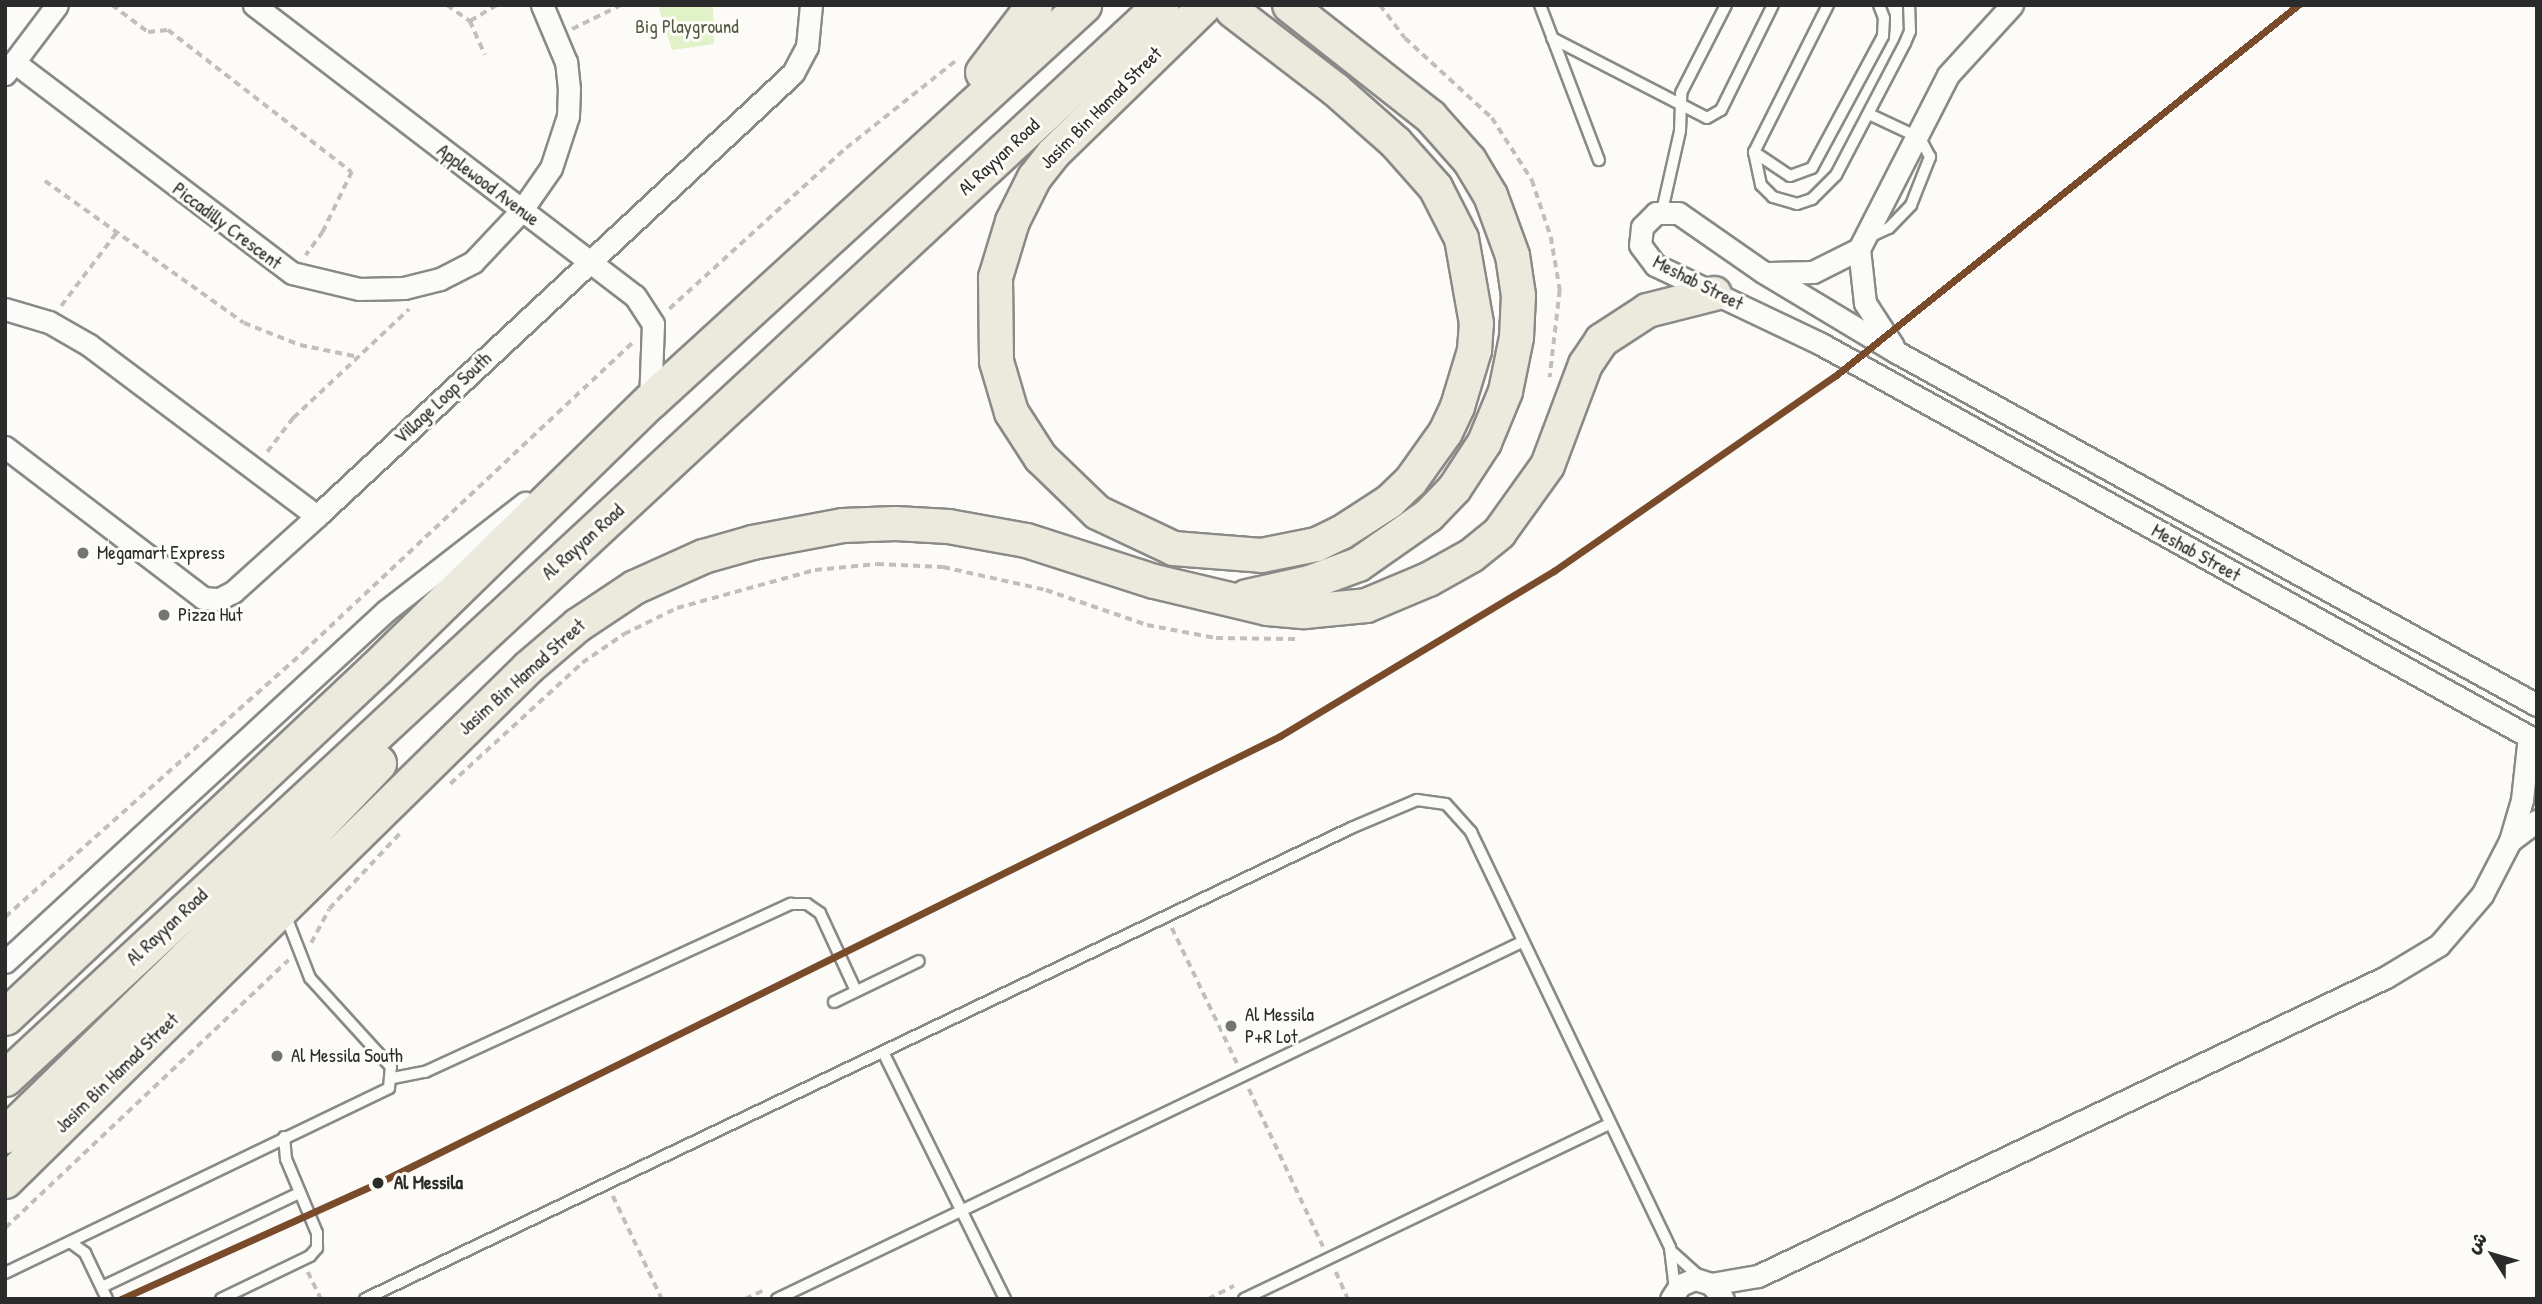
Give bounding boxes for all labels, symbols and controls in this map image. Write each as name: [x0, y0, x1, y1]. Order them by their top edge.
park label: Big Playground: [635, 16, 739, 38]
street label: Jasim Bin Hamad Street: [1035, 42, 1167, 174]
street label: Al Rayyan Road: [954, 114, 1044, 200]
street label: Applewood Avenue: [432, 139, 544, 231]
street label: Piccadilly Crescent: [168, 178, 286, 274]
street label: Meshab Street: [1649, 251, 1747, 315]
street label: Village Loop South: [390, 347, 496, 449]
street label: Al Rayyan Road: [537, 499, 629, 585]
street label: Meshab Street: [2148, 519, 2244, 587]
place label: Megamart Express: [97, 542, 225, 564]
marker: Megamart Express: [75, 545, 91, 561]
place label: Pizza Hut: [178, 604, 243, 626]
marker: Pizza Hut: [156, 607, 172, 623]
street label: Jasim Bin Hamad Street: [454, 614, 590, 740]
street label: Al Rayyan Road: [122, 884, 212, 970]
place label: Al Messila P+R Lot: [1245, 1004, 1314, 1048]
street label: Jasim Bin Hamad Street: [50, 1008, 184, 1138]
marker: Al Messila P+R Lot: [1223, 1018, 1239, 1034]
place label: Al Messila South: [291, 1045, 403, 1067]
marker: Al Messila South: [269, 1048, 285, 1064]
place label: Al Messila: [394, 1172, 463, 1194]
marker: Al Messila: [368, 1173, 388, 1193]
north arrow: [2458, 1220, 2528, 1290]
text: ش: [2460, 1226, 2493, 1259]

